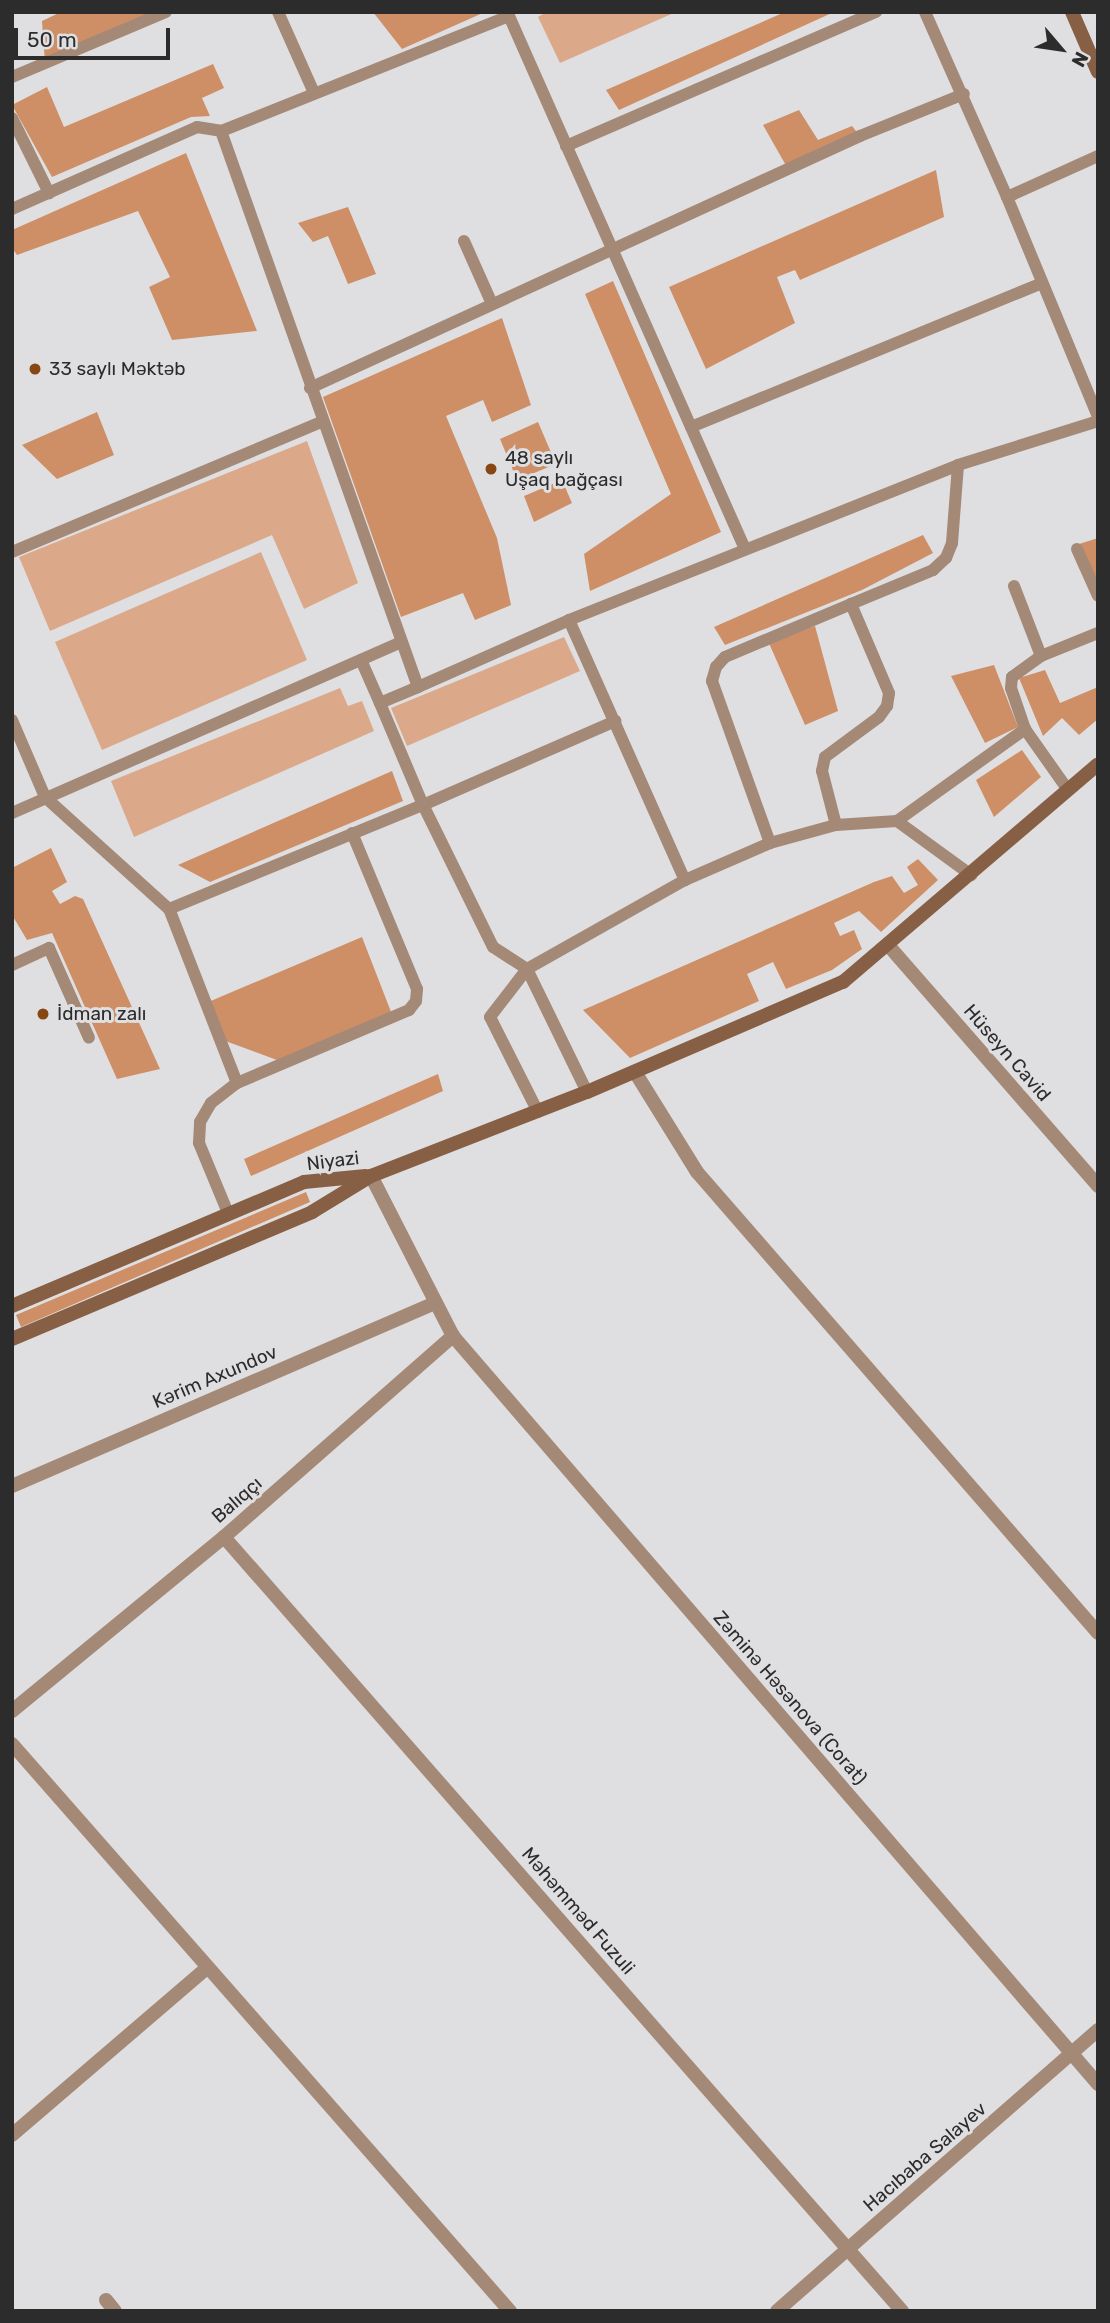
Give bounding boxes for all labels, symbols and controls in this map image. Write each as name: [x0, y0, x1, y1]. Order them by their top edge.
scale bar: [18, 14, 173, 58]
north arrow: [1026, 14, 1096, 84]
text: 50 m: [27, 27, 77, 52]
text: N: [1066, 48, 1093, 71]
place label: 33 saylı Məktəb: [49, 358, 186, 380]
marker: 33 saylı Məktəb: [27, 361, 43, 377]
place label: 48 saylı Uşaq bağçası: [505, 447, 623, 491]
marker: 48 saylı Uşaq bağçası: [483, 461, 499, 477]
street label: Hüseyn Cavid: [959, 1000, 1055, 1106]
place label: İdman zalı: [57, 1003, 146, 1025]
marker: İdman zalı: [35, 1006, 51, 1022]
street label: Niyazi: [305, 1146, 361, 1176]
street label: Kərim Axundov: [149, 1340, 281, 1414]
street label: Balıqçı: [207, 1472, 267, 1528]
street label: Zəminə Həsənova (Corat): [708, 1607, 872, 1789]
street label: Məhəmməd Fuzuli: [517, 1843, 639, 1979]
street label: Hacıbaba Salayev: [859, 2097, 991, 2217]

